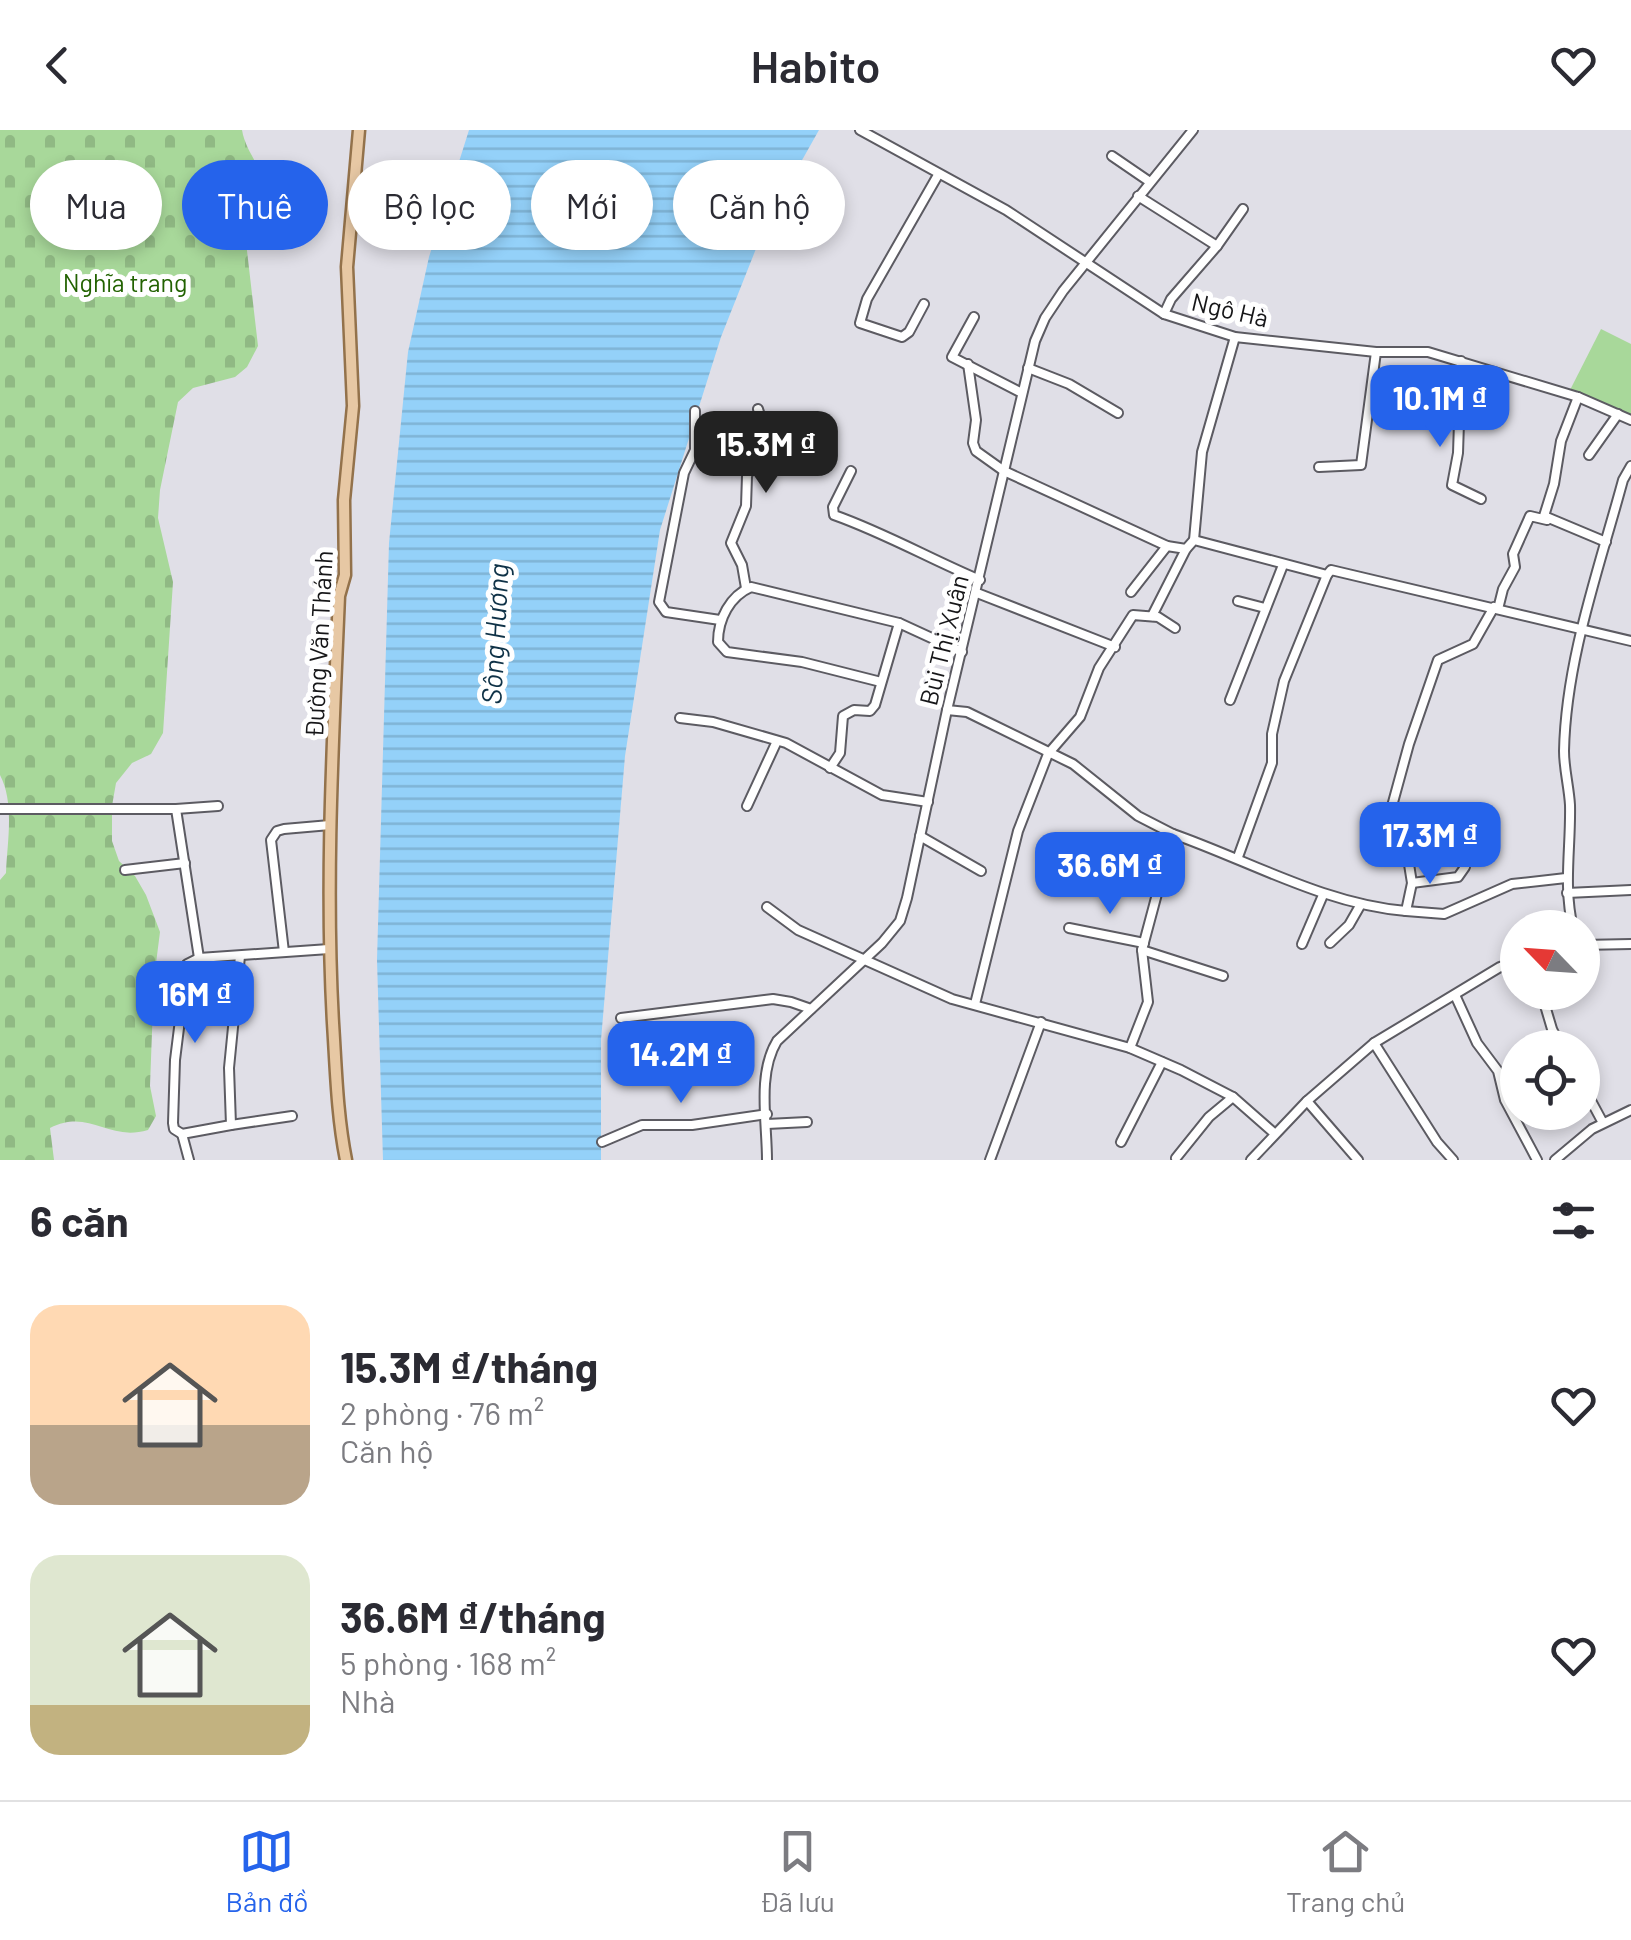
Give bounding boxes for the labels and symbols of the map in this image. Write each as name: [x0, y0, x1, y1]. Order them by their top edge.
park label: Nghĩa trang: [63, 267, 187, 297]
street label: Ngô Hà: [1189, 286, 1271, 332]
pin: 10.1M ₫: [1348, 365, 1532, 450]
pin: 15.3M ₫: [674, 411, 858, 496]
street label: Đường Văn Thánh: [298, 550, 338, 738]
water label: Sông Hương: [473, 563, 515, 705]
street label: Bùi Thị Xuân: [912, 571, 974, 708]
pin: 17.3M ₫: [1338, 802, 1522, 887]
pin: 36.6M ₫: [1018, 832, 1202, 917]
north arrow: [1500, 910, 1600, 1010]
pin: 16M ₫: [125, 961, 265, 1046]
pin: 14.2M ₫: [589, 1021, 773, 1106]

